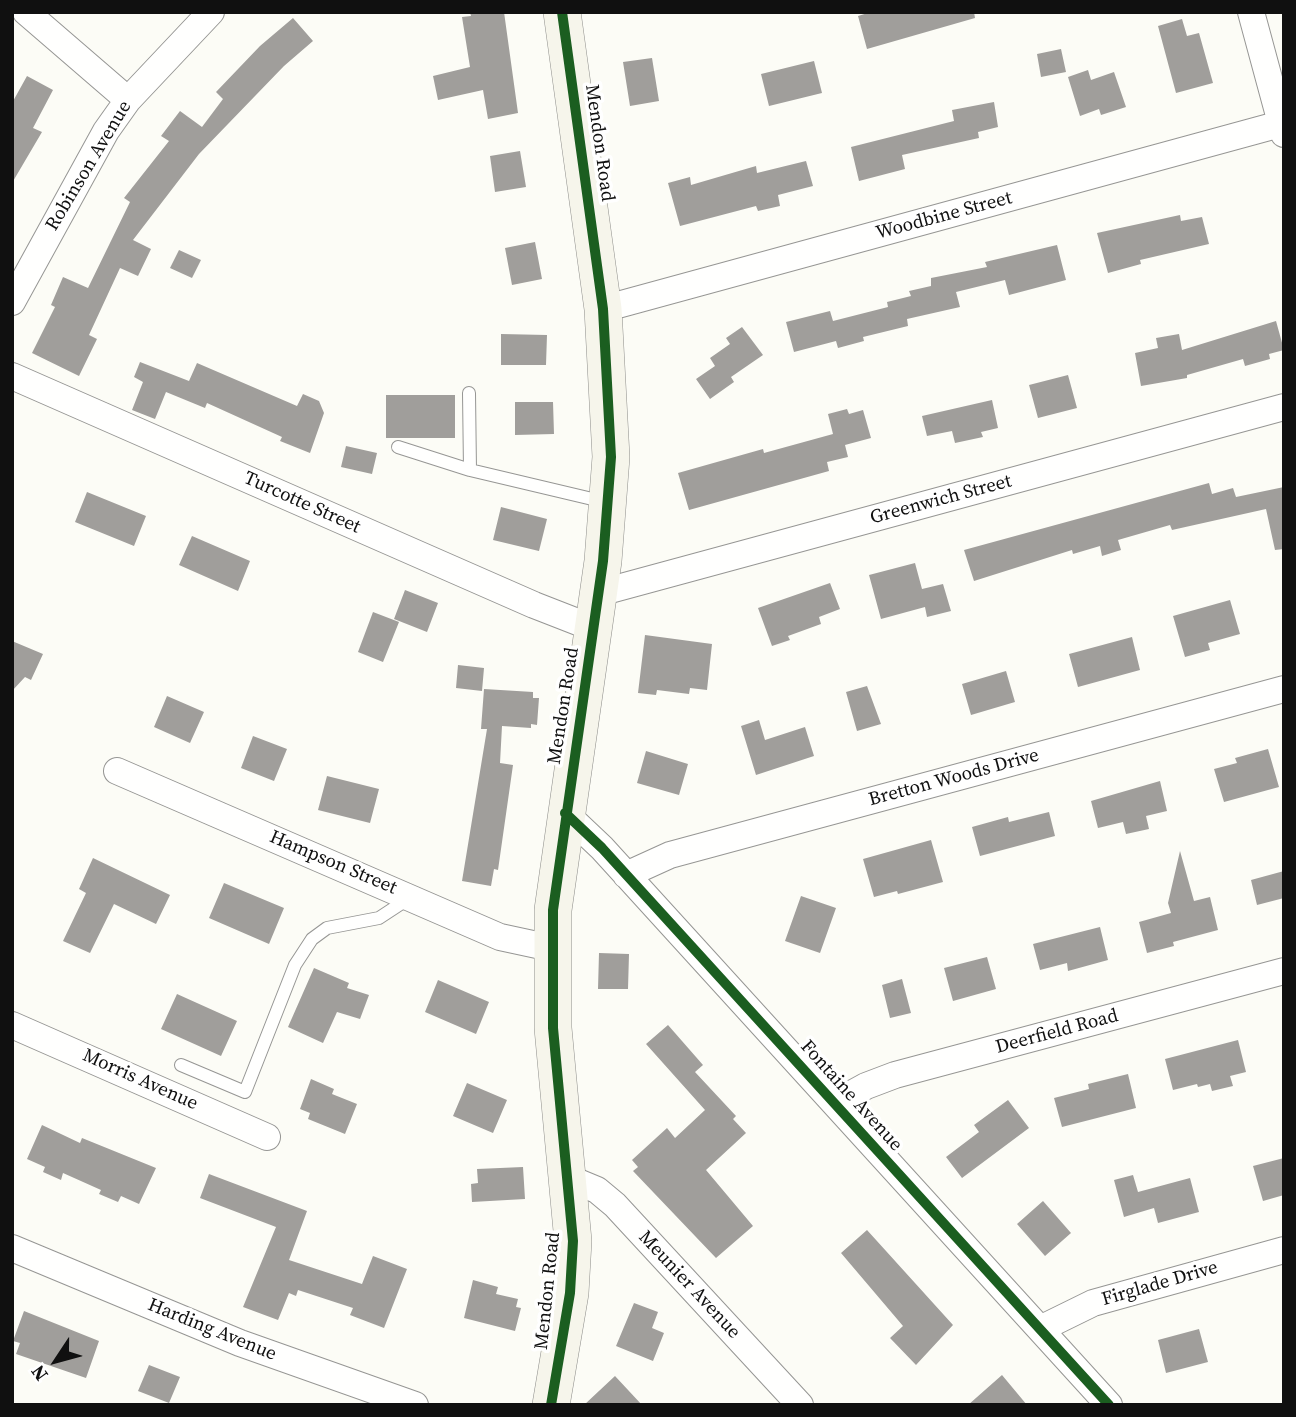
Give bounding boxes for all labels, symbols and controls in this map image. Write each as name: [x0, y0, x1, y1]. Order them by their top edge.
street label: Mendon Road: [579, 83, 619, 203]
street label: Robinson Avenue: [41, 97, 137, 235]
street label: Woodbine Street: [873, 187, 1015, 245]
street label: Turcotte Street: [240, 467, 364, 539]
street label: Greenwich Street: [868, 470, 1014, 530]
street label: Mendon Road: [543, 646, 585, 766]
street label: Bretton Woods Drive: [866, 744, 1042, 812]
street label: Hampson Street: [266, 826, 400, 900]
street label: Deerfield Road: [993, 1005, 1121, 1059]
street label: Fontaine Avenue: [795, 1036, 907, 1156]
street label: Morris Avenue: [79, 1044, 201, 1116]
street label: Meunier Avenue: [633, 1226, 745, 1344]
street label: Mendon Road: [530, 1231, 566, 1351]
street label: Firglade Drive: [1099, 1257, 1221, 1311]
street label: Harding Avenue: [144, 1294, 280, 1366]
north arrow: [21, 1326, 91, 1396]
text: N: [24, 1360, 54, 1387]

